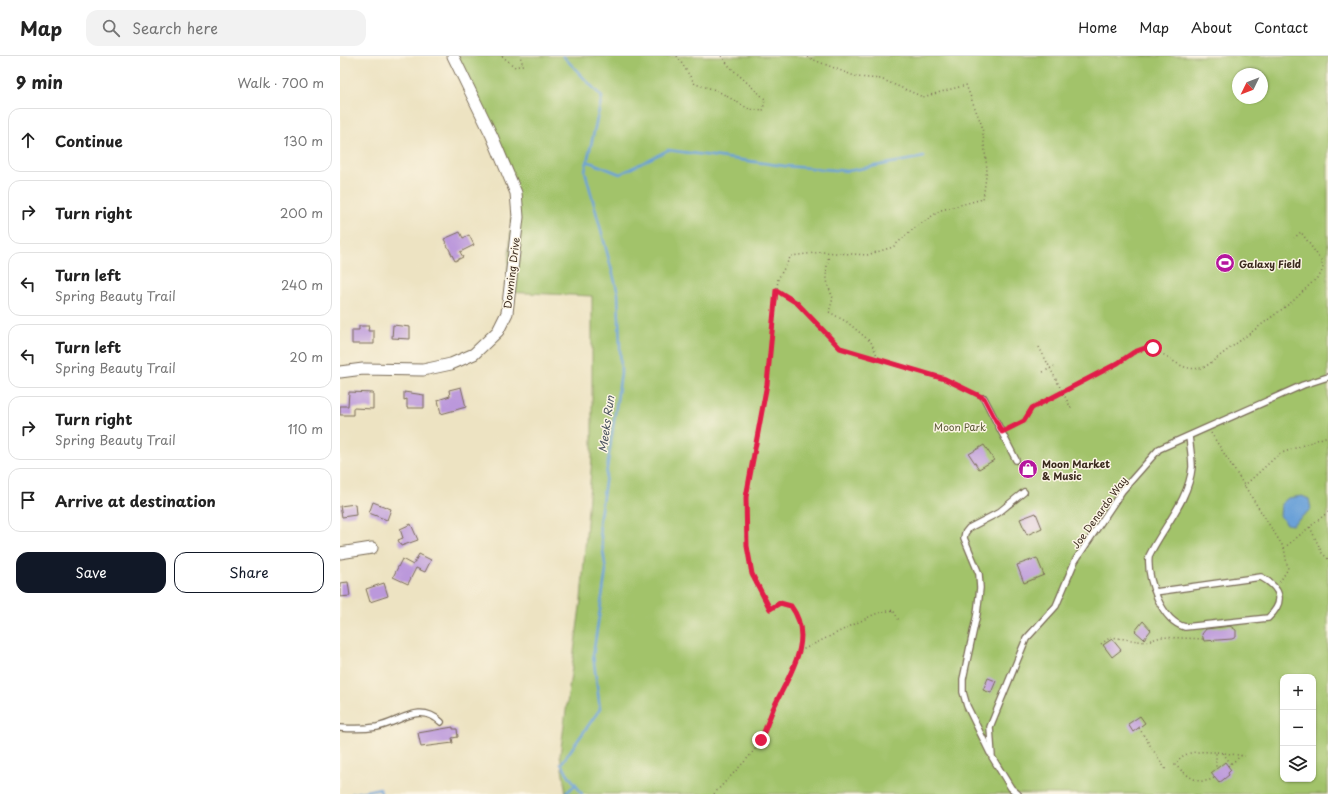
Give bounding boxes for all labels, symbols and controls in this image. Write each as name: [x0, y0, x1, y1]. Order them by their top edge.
search box: [86, 10, 366, 46]
text: Map: [20, 14, 62, 42]
text: Search here: [132, 16, 218, 39]
icon: search: [100, 17, 122, 39]
text: Home: [1078, 17, 1117, 38]
text: Map: [1139, 17, 1169, 38]
text: About: [1191, 17, 1232, 38]
text: Contact: [1254, 17, 1308, 38]
north arrow: [1232, 68, 1268, 104]
text: 9 min: [16, 69, 63, 95]
text: Walk · 700 m: [237, 73, 324, 92]
icon: ahead: [17, 129, 39, 151]
text: Continue: [55, 129, 123, 152]
text: 130 m: [284, 131, 323, 150]
icon: right: [17, 201, 39, 223]
text: Turn right: [55, 201, 132, 224]
text: 200 m: [280, 203, 323, 222]
street label: Downing Drive: [499, 236, 523, 310]
sports icon: Galaxy Field: [1214, 252, 1236, 274]
place label: Galaxy Field: [1239, 256, 1301, 272]
text: Turn left: [55, 263, 121, 286]
icon: left: [17, 273, 39, 295]
text: 240 m: [281, 275, 323, 294]
text: Spring Beauty Trail: [55, 286, 176, 305]
text: Turn left: [55, 335, 121, 358]
route start: [1144, 339, 1162, 357]
icon: left: [17, 345, 39, 367]
text: 20 m: [289, 347, 323, 366]
text: Spring Beauty Trail: [55, 358, 176, 377]
water label: Meeks Run: [594, 393, 619, 453]
text: Turn right: [55, 407, 132, 430]
icon: right: [17, 417, 39, 439]
text: 110 m: [288, 419, 323, 438]
park label: Moon Park: [934, 419, 986, 434]
text: Spring Beauty Trail: [55, 430, 176, 449]
place label: Moon Market & Music: [1042, 456, 1110, 483]
shop icon: Moon Market & Music: [1017, 458, 1039, 480]
street label: Joe Denardo Way: [1068, 473, 1130, 551]
icon: arrive: [17, 489, 39, 511]
text: Arrive at destination: [55, 489, 216, 512]
button: Save: [16, 552, 166, 593]
button: Share: [174, 552, 324, 593]
map controls: [1280, 674, 1316, 782]
button: +: [1280, 674, 1316, 710]
button: −: [1280, 710, 1316, 746]
route end: [752, 731, 770, 749]
button: layers: [1280, 746, 1316, 782]

